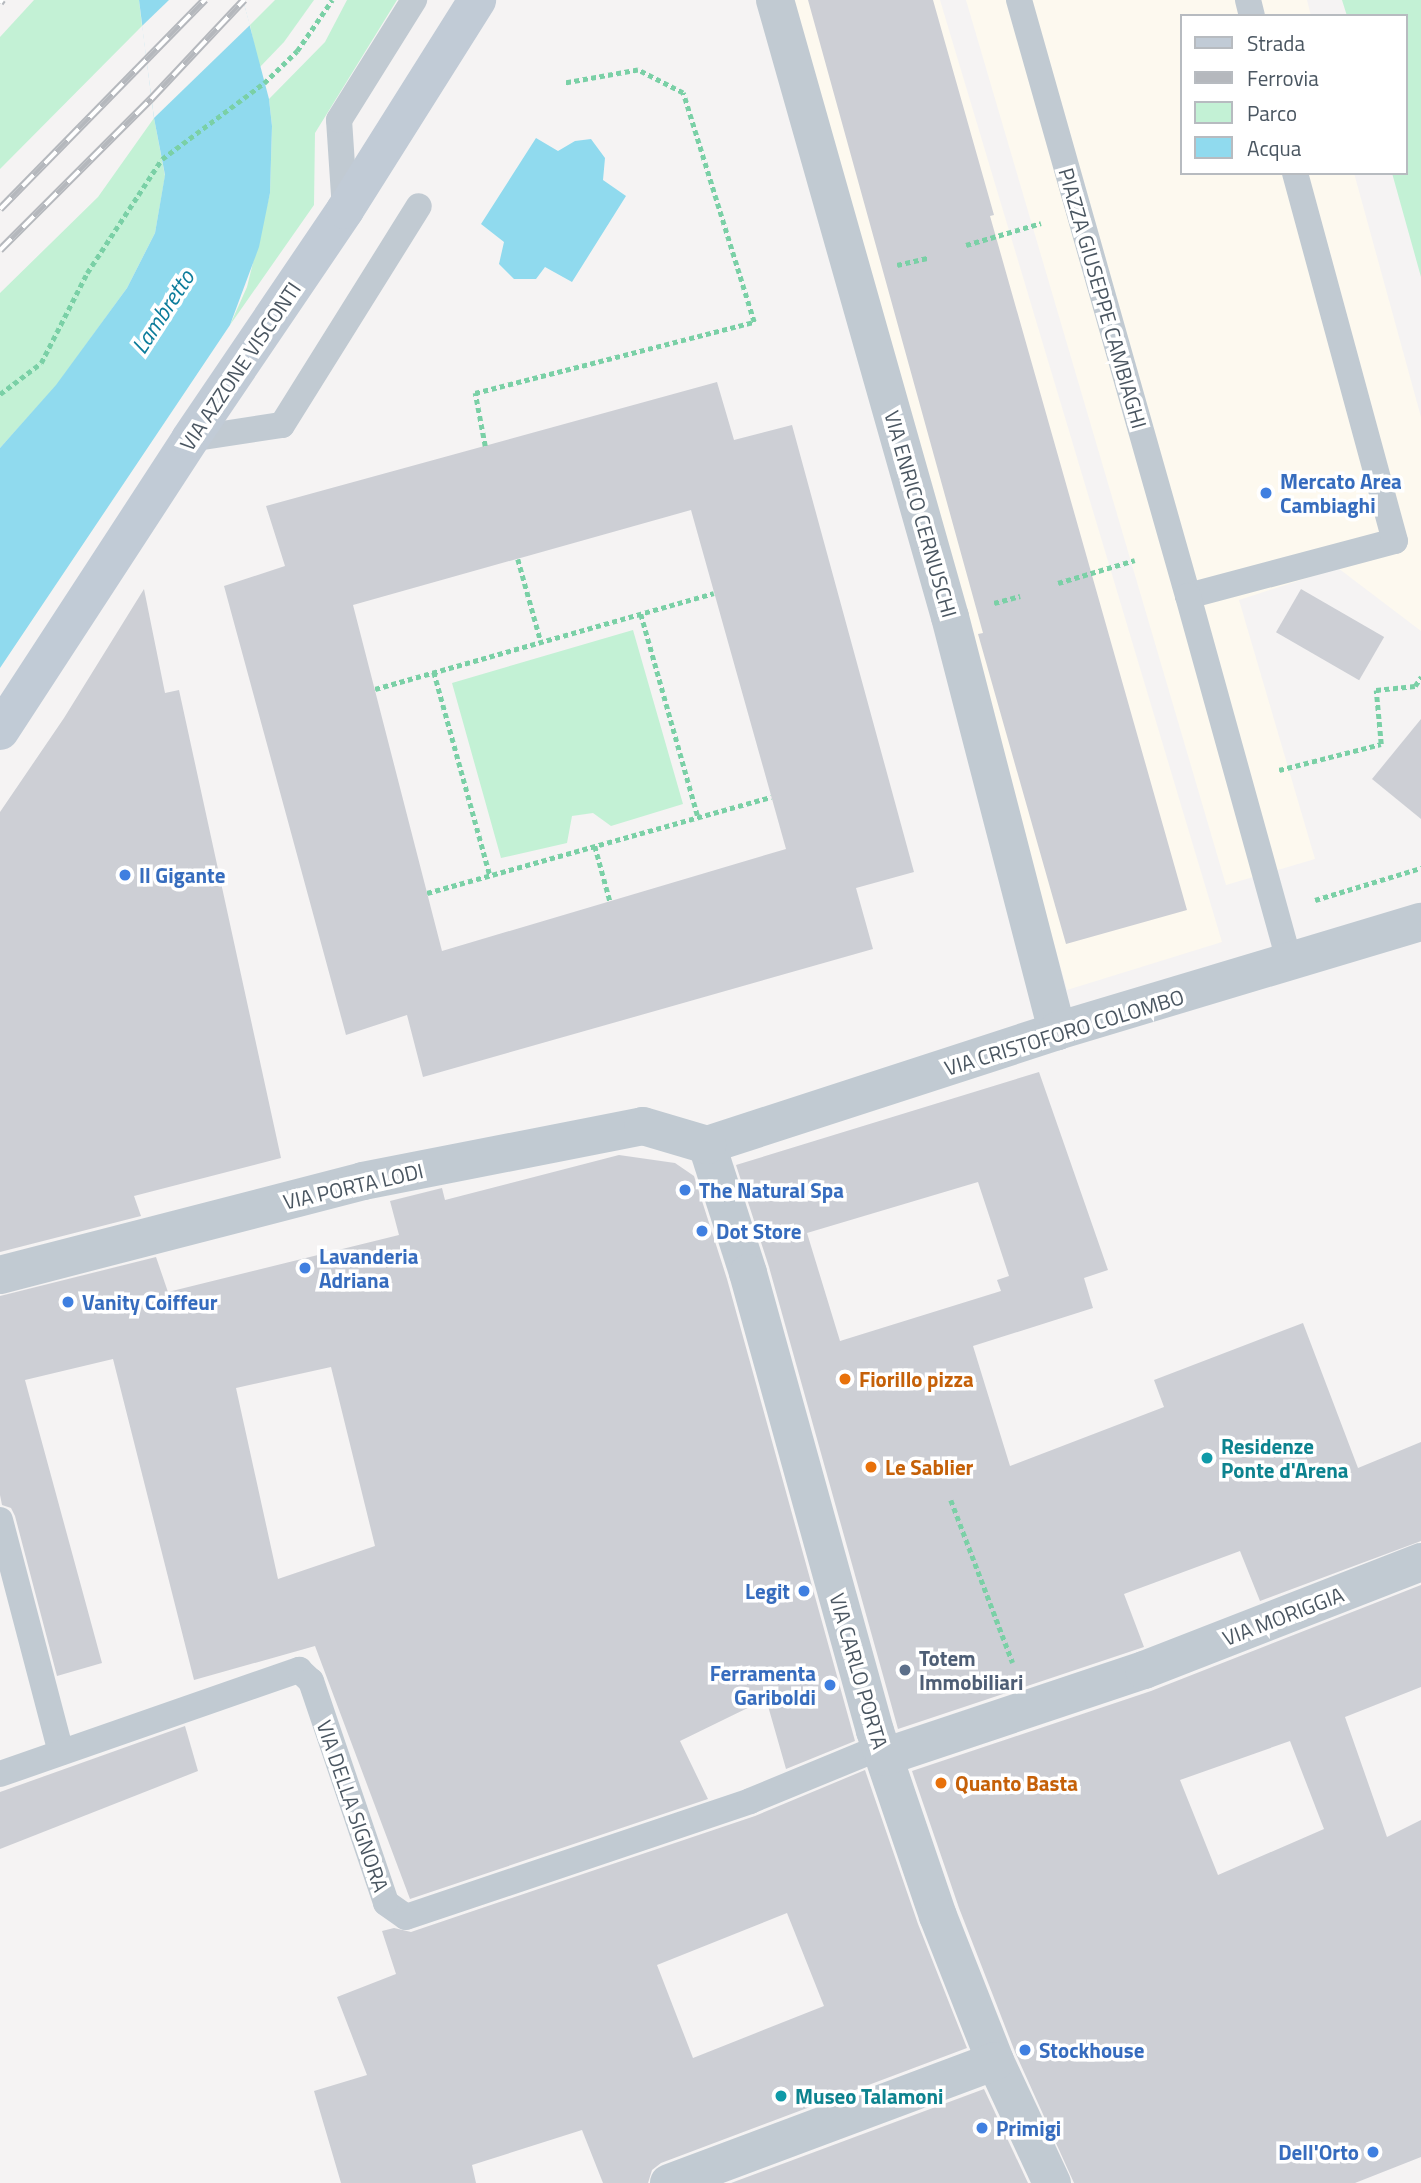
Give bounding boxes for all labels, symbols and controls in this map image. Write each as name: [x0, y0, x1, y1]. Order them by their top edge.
legend: [1180, 14, 1407, 175]
text: Strada: [1247, 27, 1305, 59]
text: Ferrovia: [1247, 62, 1319, 94]
text: Parco: [1247, 97, 1297, 129]
text: Acqua: [1247, 132, 1301, 164]
street label: PIAZZA GIUSEPPE CAMBIAGHI: [1054, 165, 1152, 431]
water label: Lambretto: [126, 265, 200, 359]
street label: VIA AZZONE VISCONTI: [174, 277, 306, 455]
street label: VIA ENRICO CERNUSCHI: [879, 408, 963, 620]
place label: Mercato Area Cambiaghi: [1280, 468, 1402, 518]
marker: Mercato Area Cambiaghi: [1258, 485, 1274, 501]
place label: Il Gigante: [139, 862, 225, 888]
marker: Il Gigante: [117, 867, 133, 883]
street label: VIA CRISTOFORO COLOMBO: [941, 984, 1187, 1080]
street label: VIA PORTA LODI: [281, 1158, 425, 1214]
place label: The Natural Spa: [699, 1177, 844, 1203]
marker: The Natural Spa: [677, 1182, 693, 1198]
place label: Dot Store: [716, 1218, 801, 1244]
marker: Dot Store: [694, 1223, 710, 1239]
place label: Lavanderia Adriana: [319, 1243, 418, 1293]
marker: Lavanderia Adriana: [297, 1260, 313, 1276]
place label: Vanity Coiffeur: [82, 1289, 218, 1315]
marker: Vanity Coiffeur: [60, 1294, 76, 1310]
place label: Fiorillo pizza: [859, 1366, 974, 1392]
marker: Fiorillo pizza: [837, 1371, 853, 1387]
place label: Residenze Ponte d'Arena: [1221, 1433, 1349, 1483]
marker: Residenze Ponte d'Arena: [1199, 1450, 1215, 1466]
place label: Le Sablier: [885, 1454, 973, 1480]
marker: Le Sablier: [863, 1459, 879, 1475]
place label: Legit: [745, 1578, 790, 1604]
street label: VIA MORIGGIA: [1219, 1581, 1347, 1651]
marker: Legit: [796, 1583, 812, 1599]
street label: VIA CARLO PORTA: [825, 1590, 893, 1752]
place label: Totem Immobiliari: [919, 1645, 1023, 1695]
place label: Ferramenta Gariboldi: [710, 1660, 816, 1710]
marker: Totem Immobiliari: [897, 1662, 913, 1678]
marker: Ferramenta Gariboldi: [822, 1677, 838, 1693]
street label: VIA DELLA SIGNORA: [312, 1717, 394, 1895]
place label: Quanto Basta: [955, 1770, 1078, 1796]
marker: Quanto Basta: [933, 1775, 949, 1791]
place label: Stockhouse: [1039, 2037, 1144, 2063]
marker: Stockhouse: [1017, 2042, 1033, 2058]
place label: Museo Talamoni: [795, 2083, 944, 2109]
marker: Museo Talamoni: [773, 2088, 789, 2104]
place label: Primigi: [996, 2115, 1061, 2141]
marker: Primigi: [974, 2120, 990, 2136]
place label: Dell'Orto: [1278, 2139, 1359, 2165]
marker: Dell'Orto: [1365, 2144, 1381, 2160]

